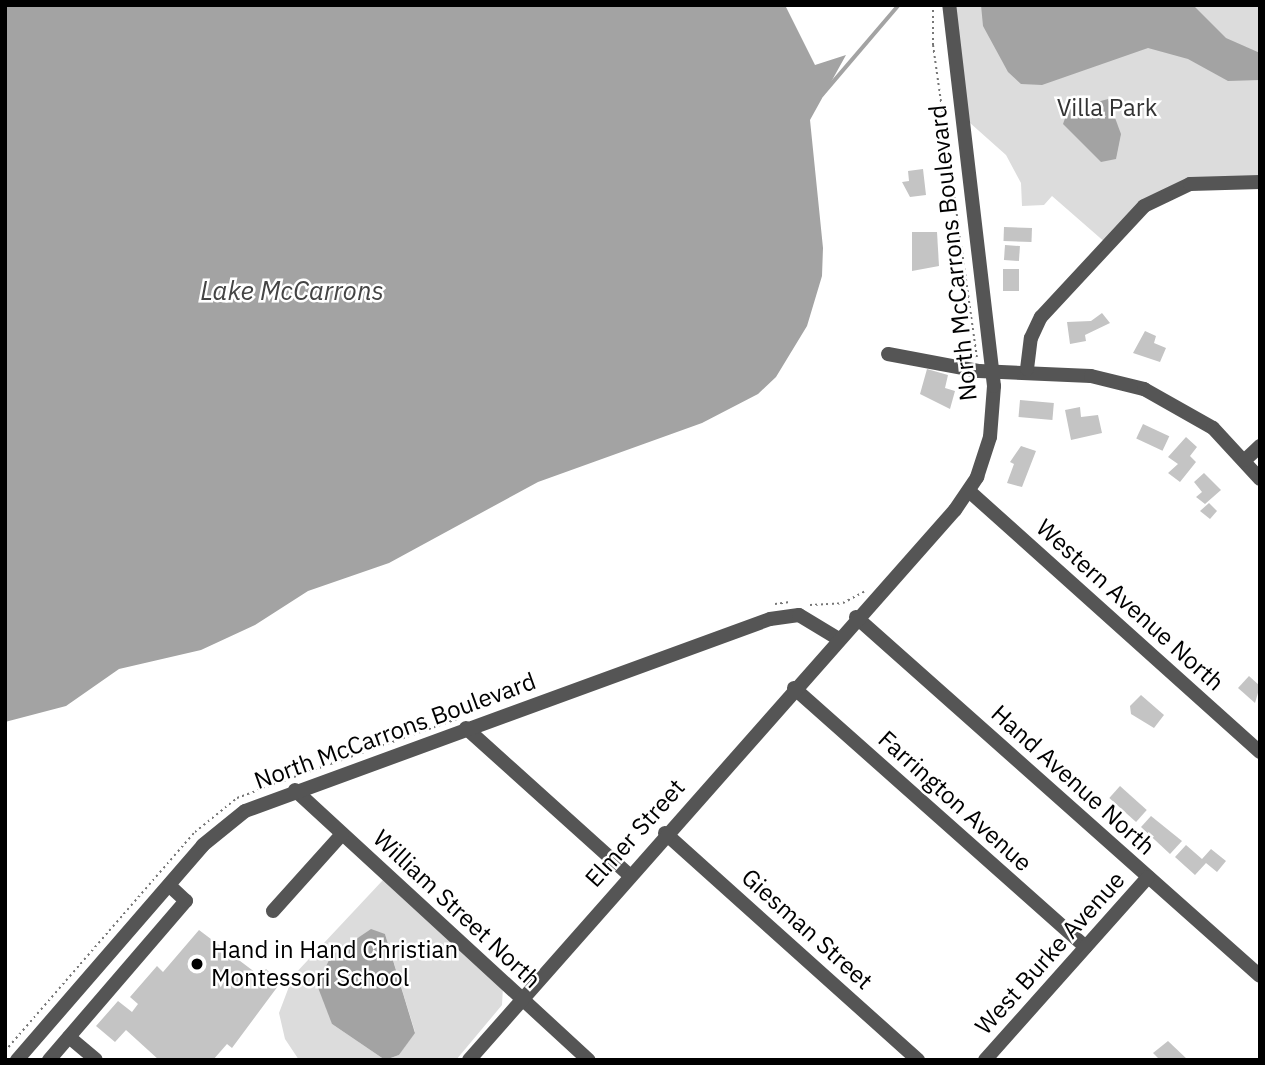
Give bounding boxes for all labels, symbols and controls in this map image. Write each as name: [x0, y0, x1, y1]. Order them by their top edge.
park label: Villa Park: [1057, 94, 1157, 122]
street label: North McCarrons Boulevard: [923, 104, 983, 402]
water label: Lake McCarrons: [200, 275, 384, 307]
street label: Western Avenue North: [1030, 513, 1230, 697]
street label: North McCarrons Boulevard: [250, 667, 540, 795]
street label: Hand Avenue North: [985, 699, 1161, 861]
street label: Farrington Avenue: [872, 725, 1038, 877]
street label: Elmer Street: [579, 773, 691, 893]
street label: William Street North: [367, 824, 547, 994]
street label: Giesman Street: [736, 863, 878, 995]
street label: West Burke Avenue: [969, 866, 1131, 1040]
place label: Hand in Hand Christian Montessori School: [211, 936, 458, 992]
marker: Hand in Hand Christian Montessori School: [189, 956, 205, 972]

